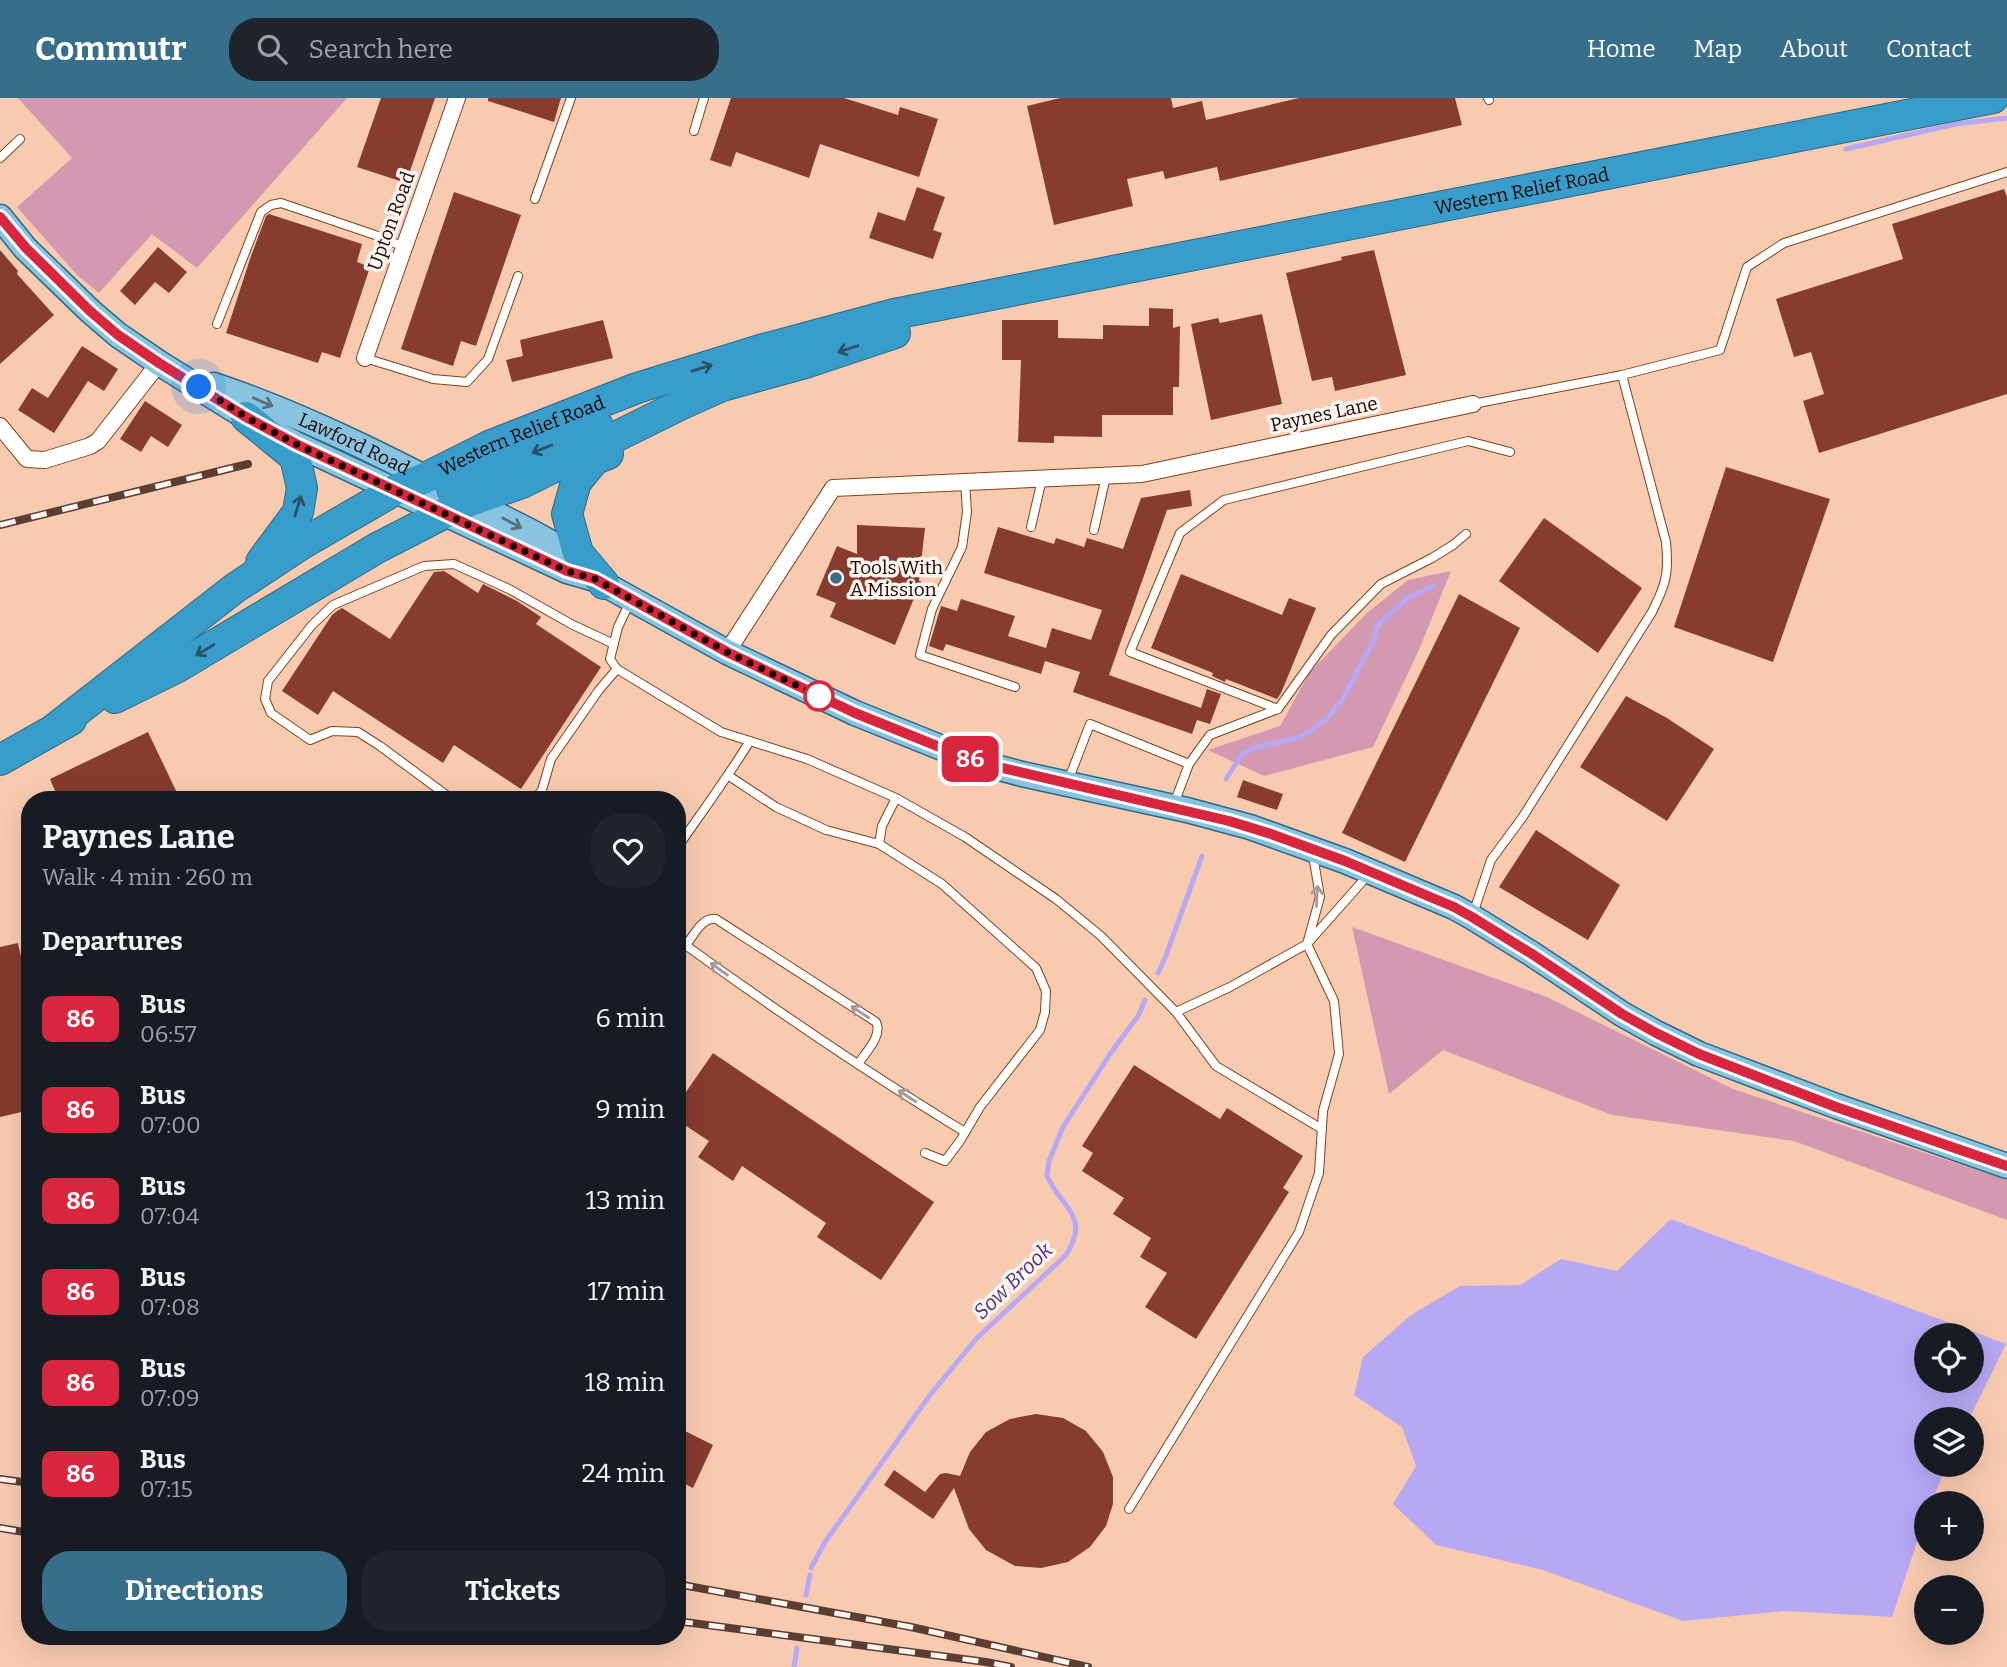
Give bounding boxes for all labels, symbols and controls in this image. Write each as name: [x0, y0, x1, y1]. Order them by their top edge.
search box: [229, 18, 719, 81]
text: Commutr: [35, 29, 187, 69]
icon: search: [253, 30, 291, 68]
text: Search here: [309, 34, 453, 65]
text: Home: [1587, 35, 1656, 63]
text: Map: [1694, 35, 1742, 63]
text: About: [1780, 35, 1848, 63]
text: Contact: [1886, 35, 1972, 63]
street label: Western Relief Road: [1432, 162, 1611, 219]
street label: Upton Road: [362, 168, 420, 274]
one-way arrow: [837, 343, 859, 356]
one-way arrow: [691, 360, 713, 373]
your location: [181, 369, 216, 404]
street label: Western Relief Road: [435, 390, 608, 481]
street label: Paynes Lane: [1268, 391, 1380, 437]
one-way arrow: [252, 397, 273, 410]
street label: Lawford Road: [295, 407, 414, 479]
one-way arrow: [531, 443, 553, 456]
one-way arrow: [292, 495, 305, 517]
one-way arrow: [501, 517, 522, 530]
place label: Tools With A Mission: [850, 556, 943, 601]
marker: Tools With A Mission: [828, 570, 844, 586]
one-way arrow: [196, 643, 216, 657]
unlabelled marker: [804, 681, 834, 711]
line badge: 86: [939, 736, 1002, 782]
text: 86: [956, 745, 984, 773]
button: heart: [591, 814, 665, 888]
text: Paynes Lane: [42, 817, 235, 857]
text: Walk · 4 min · 260 m: [42, 863, 253, 891]
one-way arrow: [1311, 885, 1324, 908]
text: Departures: [42, 926, 183, 957]
one-way arrow: [710, 962, 729, 976]
text: Bus: [140, 989, 186, 1020]
text: 6 min: [596, 1003, 665, 1034]
one-way arrow: [851, 1004, 871, 1018]
text: 86: [66, 1005, 95, 1033]
text: 06:57: [140, 1020, 196, 1048]
text: Bus: [140, 1080, 186, 1111]
one-way arrow: [898, 1089, 917, 1104]
text: 9 min: [596, 1094, 665, 1125]
text: 86: [66, 1096, 95, 1124]
text: 07:00: [140, 1111, 201, 1139]
text: Bus: [140, 1171, 186, 1202]
text: 13 min: [585, 1185, 665, 1216]
text: 86: [66, 1187, 95, 1215]
text: 07:04: [140, 1202, 199, 1230]
water label: Sow Brook: [968, 1237, 1058, 1325]
text: Bus: [140, 1262, 186, 1293]
text: 17 min: [587, 1276, 665, 1307]
text: 86: [66, 1278, 95, 1306]
text: 07:08: [140, 1293, 200, 1321]
map controls: [1914, 1323, 1984, 1645]
button: locate: [1914, 1323, 1984, 1393]
text: Bus: [140, 1353, 186, 1384]
text: 18 min: [585, 1367, 665, 1398]
text: 86: [66, 1369, 95, 1397]
text: 07:09: [140, 1384, 199, 1412]
button: layers: [1914, 1407, 1984, 1477]
text: Bus: [140, 1444, 186, 1475]
text: 24 min: [581, 1458, 665, 1489]
text: 86: [66, 1460, 95, 1488]
text: 07:15: [140, 1475, 193, 1503]
button: +: [1914, 1491, 1984, 1561]
button: Directions: [42, 1551, 347, 1631]
button: Tickets: [361, 1551, 665, 1631]
button: −: [1914, 1575, 1984, 1645]

